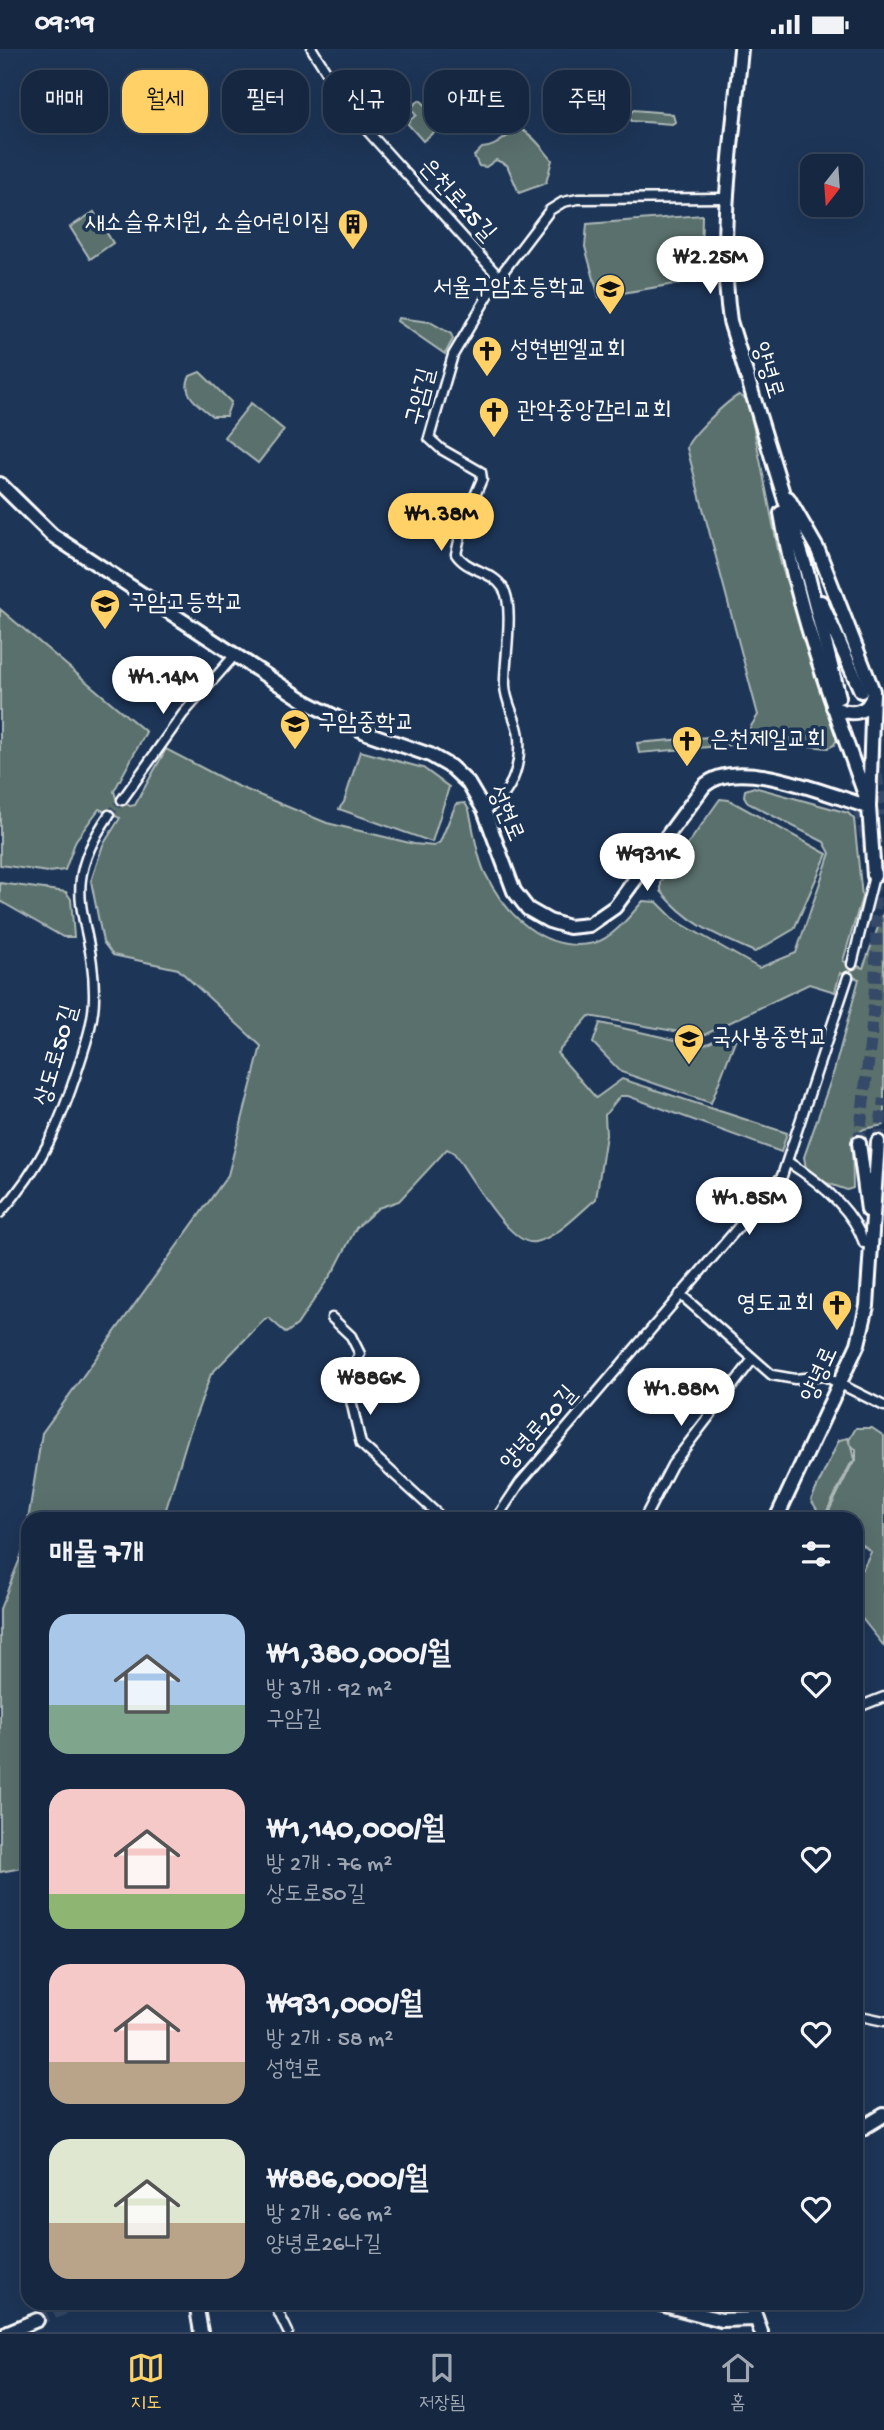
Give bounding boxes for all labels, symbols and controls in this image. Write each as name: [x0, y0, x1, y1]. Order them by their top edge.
text: 09:19: [35, 9, 94, 40]
chip: 매매: [21, 70, 108, 133]
chip: 월세: [122, 70, 208, 133]
chip: 필터: [222, 70, 309, 133]
chip: 신규: [323, 70, 410, 133]
chip: 아파트: [424, 70, 529, 133]
chip: 주택: [543, 70, 630, 133]
street label: 은천로25길: [411, 154, 501, 248]
north arrow: [800, 154, 863, 217]
map controls: [800, 154, 863, 217]
building icon: 새소슬유치원, 소슬어린이집: [336, 207, 370, 251]
place label: 새소슬유치원, 소슬어린이집: [85, 210, 330, 239]
pin: ₩2.25M: [653, 237, 767, 296]
text: ₩2.25M: [673, 245, 747, 272]
school or university icon: 서울구암초등학교: [593, 272, 627, 316]
place label: 서울구암초등학교: [433, 275, 587, 304]
church icon: 성현벧엘교회: [470, 334, 504, 378]
place label: 성현벧엘교회: [510, 337, 626, 366]
street label: 양녕로: [744, 339, 788, 403]
street label: 구암길: [401, 365, 443, 429]
church icon: 관악중앙감리교회: [477, 395, 511, 439]
place label: 관악중앙감리교회: [517, 398, 672, 427]
pin: ₩1.38M: [384, 493, 498, 553]
text: ₩1.38M: [404, 502, 478, 529]
school or university icon: 구암고등학교: [88, 587, 122, 631]
place label: 구암고등학교: [128, 590, 244, 619]
pin: ₩1.14M: [106, 657, 220, 716]
text: ₩1.14M: [128, 665, 198, 692]
school or university icon: 구암중학교: [278, 707, 312, 751]
place label: 구암중학교: [318, 710, 415, 739]
church icon: 은천제일교회: [670, 724, 704, 768]
place label: 은천제일교회: [710, 727, 826, 756]
street label: 성현로: [479, 782, 529, 846]
pin: ₩931K: [598, 833, 696, 893]
text: ₩931K: [616, 842, 678, 869]
street label: 상도로50길: [30, 1002, 86, 1110]
school or university icon: 국사봉중학교: [672, 1022, 706, 1066]
place label: 국사봉중학교: [712, 1025, 828, 1054]
pin: ₩1.85M: [692, 1177, 806, 1237]
text: ₩1.85M: [712, 1186, 786, 1213]
church icon: 영도교회: [820, 1288, 854, 1332]
place label: 영도교회: [737, 1291, 814, 1320]
street label: 양녕로: [796, 1343, 846, 1407]
pin: ₩886K: [321, 1357, 419, 1417]
text: ₩886K: [337, 1366, 403, 1393]
pin: ₩1.88M: [624, 1369, 738, 1428]
text: ₩1.88M: [644, 1377, 718, 1404]
street label: 양녕로20길: [495, 1381, 585, 1477]
icon: filters: [797, 1535, 835, 1573]
text: 매물 7개: [49, 1539, 144, 1574]
text: ₩1,380,000/월: [266, 1639, 451, 1674]
icon: home: [105, 1642, 189, 1726]
icon: heart: [797, 1665, 835, 1703]
text: 방 3개 · 92 m²: [266, 1677, 392, 1704]
text: 구암길: [266, 1707, 322, 1734]
text: ₩1,140,000/월: [266, 1814, 445, 1849]
icon: home: [105, 1817, 189, 1901]
icon: heart: [797, 1840, 835, 1878]
text: 방 2개 · 76 m²: [266, 1852, 392, 1879]
text: 상도로50길: [266, 1882, 365, 1909]
text: ₩931,000/월: [266, 1989, 423, 2024]
icon: home: [105, 1992, 189, 2076]
icon: heart: [797, 2015, 835, 2053]
text: 방 2개 · 58 m²: [266, 2027, 393, 2054]
text: 성현로: [266, 2057, 322, 2084]
text: ₩886,000/월: [266, 2164, 428, 2199]
icon: home: [105, 2167, 189, 2251]
icon: heart: [797, 2190, 835, 2228]
text: 방 2개 · 66 m²: [266, 2202, 392, 2229]
text: 양녕로26나길: [266, 2232, 381, 2259]
tab: 지도: [127, 2349, 165, 2416]
tab: 저장됨: [419, 2349, 465, 2416]
tab: 홈: [719, 2349, 757, 2416]

